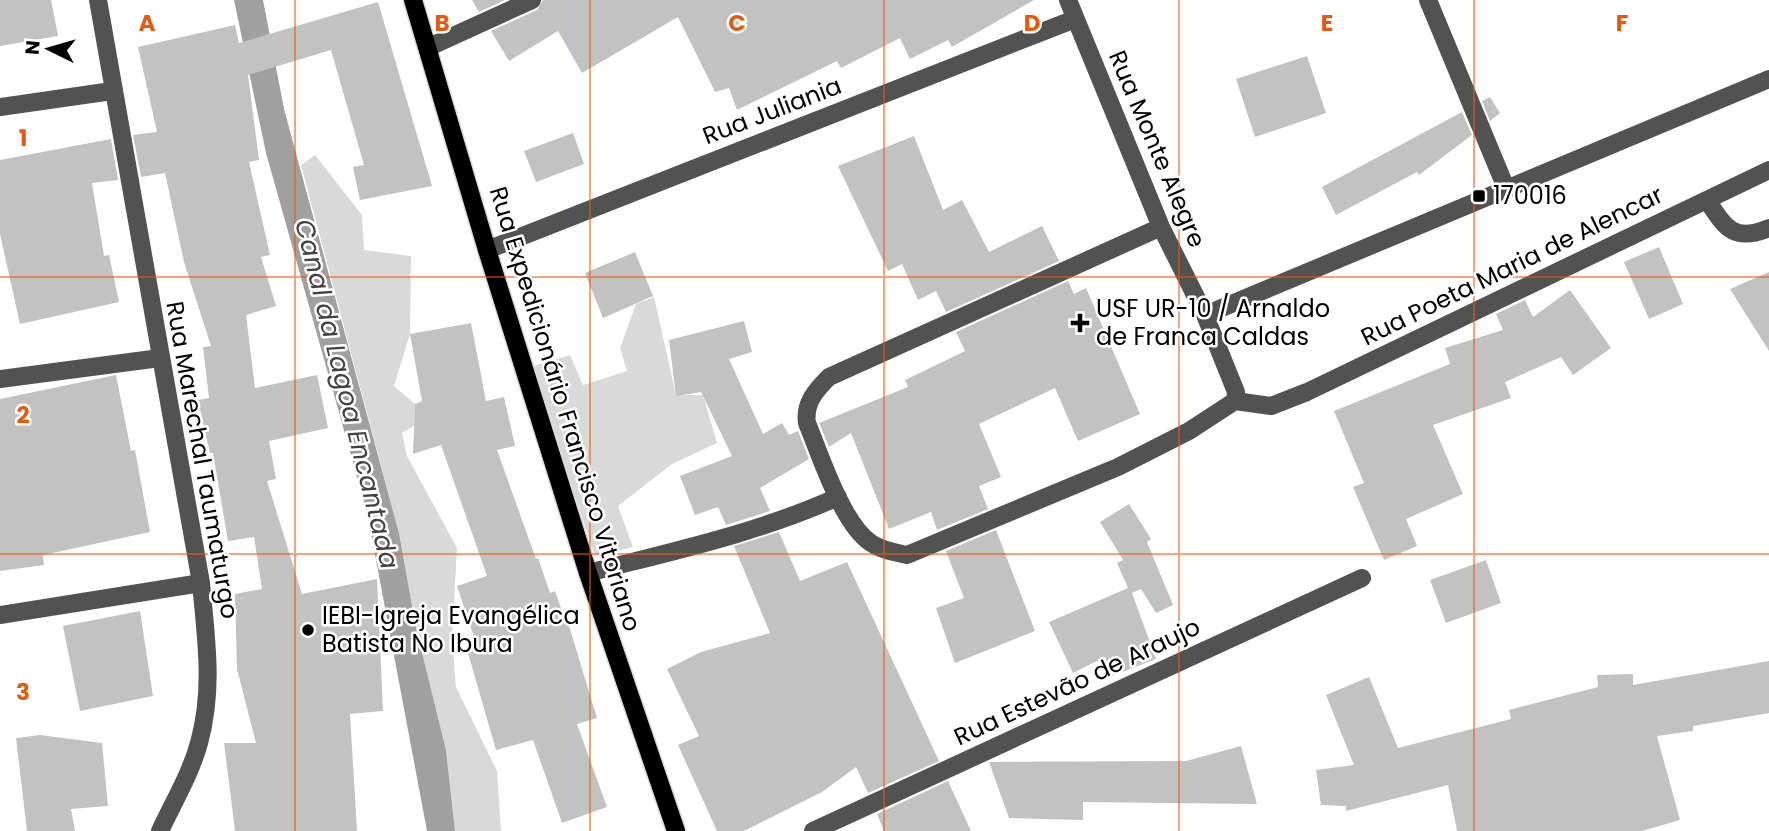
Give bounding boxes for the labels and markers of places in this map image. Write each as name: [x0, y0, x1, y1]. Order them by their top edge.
place label: 170016: [1493, 179, 1567, 212]
marker: 170016: [1471, 188, 1487, 204]
place label: USF UR-10 / Arnaldo de Franca Caldas: [1096, 292, 1330, 353]
marker: USF UR-10 / Arnaldo de Franca Caldas: [1070, 313, 1090, 333]
place label: IEBI-Igreja Evangélica Batista No Ibura: [322, 599, 580, 660]
marker: IEBI-Igreja Evangélica Batista No Ibura: [300, 622, 316, 638]

